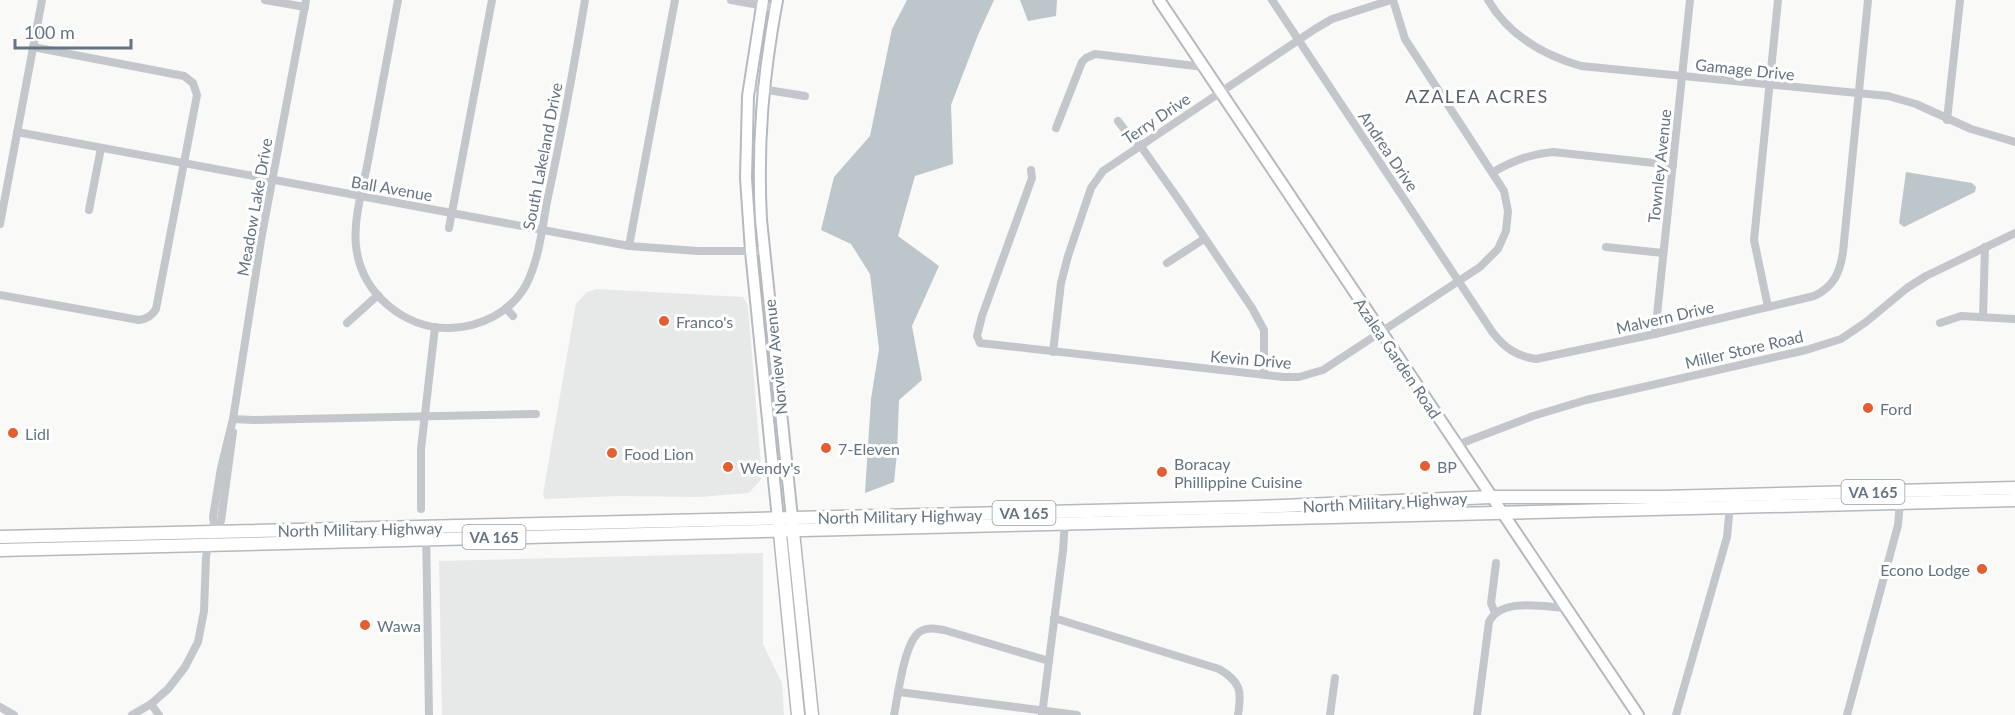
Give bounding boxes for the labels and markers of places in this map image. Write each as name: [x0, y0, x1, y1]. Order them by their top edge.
place label: Franco's: [676, 312, 733, 331]
marker: Franco's: [657, 314, 671, 328]
place label: Ford: [1880, 399, 1912, 418]
marker: Ford: [1861, 401, 1875, 415]
place label: Lidl: [25, 424, 50, 443]
marker: Lidl: [6, 426, 20, 440]
place label: 7-Eleven: [838, 439, 900, 458]
marker: 7-Eleven: [819, 441, 833, 455]
place label: Food Lion: [624, 444, 694, 463]
marker: Food Lion: [605, 446, 619, 460]
place label: Boracay Phillippine Cuisine: [1174, 454, 1302, 491]
place label: BP: [1437, 457, 1457, 476]
place label: Wendy's: [740, 458, 800, 477]
marker: BP: [1418, 459, 1432, 473]
marker: Wendy's: [721, 460, 735, 474]
marker: Boracay Phillippine Cuisine: [1155, 465, 1169, 479]
place label: Econo Lodge: [1880, 560, 1970, 579]
marker: Econo Lodge: [1975, 562, 1989, 576]
place label: Wawa: [377, 616, 421, 635]
marker: Wawa: [358, 618, 372, 632]

